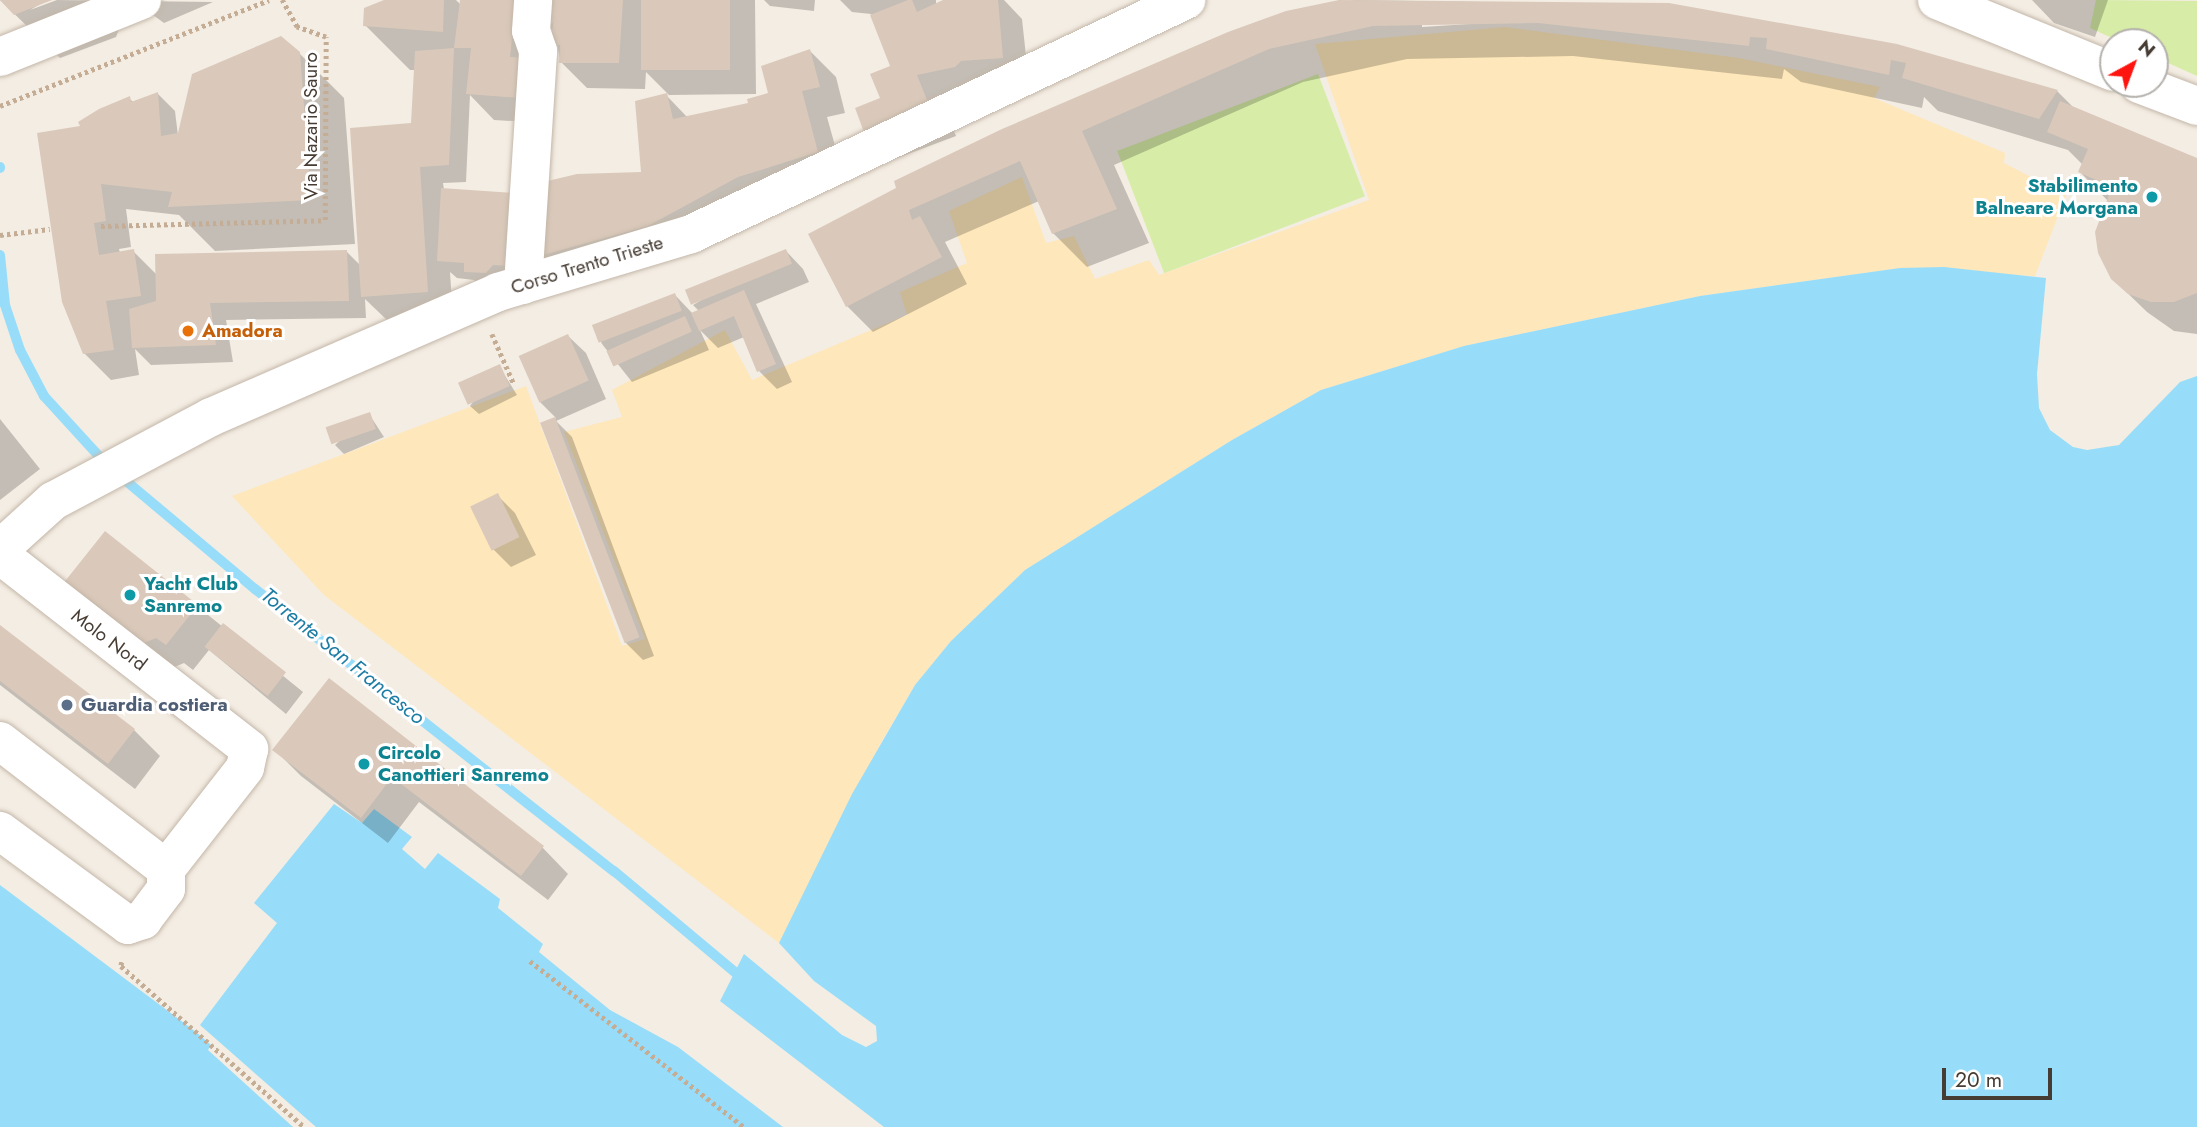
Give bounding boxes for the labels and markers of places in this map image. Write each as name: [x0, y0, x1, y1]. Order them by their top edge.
place label: Stabilimento Balneare Morgana: [1975, 175, 2138, 219]
marker: Stabilimento Balneare Morgana: [2144, 189, 2160, 205]
place label: Amadora: [202, 320, 283, 342]
marker: Amadora: [180, 323, 196, 339]
place label: Yacht Club Sanremo: [144, 573, 238, 617]
marker: Yacht Club Sanremo: [122, 587, 138, 603]
place label: Guardia costiera: [81, 694, 228, 716]
marker: Guardia costiera: [59, 697, 75, 713]
place label: Circolo Canottieri Sanremo: [378, 742, 549, 786]
marker: Circolo Canottieri Sanremo: [356, 756, 372, 772]

